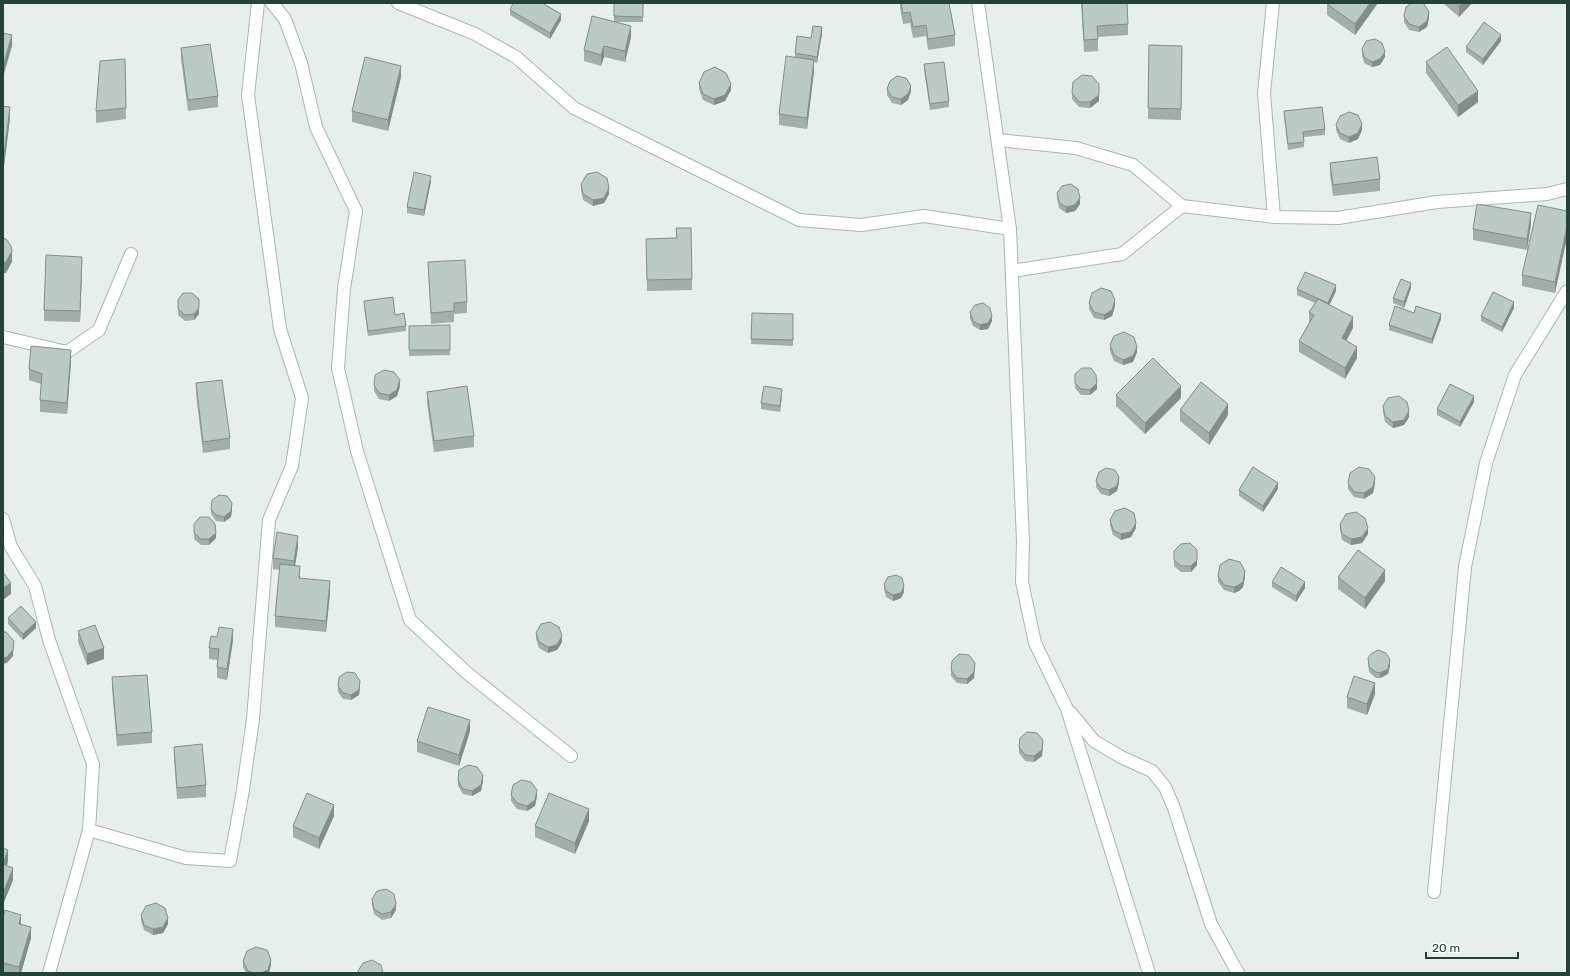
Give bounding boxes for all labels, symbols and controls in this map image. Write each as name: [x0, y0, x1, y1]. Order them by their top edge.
scale bar: [1426, 934, 1518, 960]
text: 20 m: [1432, 941, 1460, 955]

